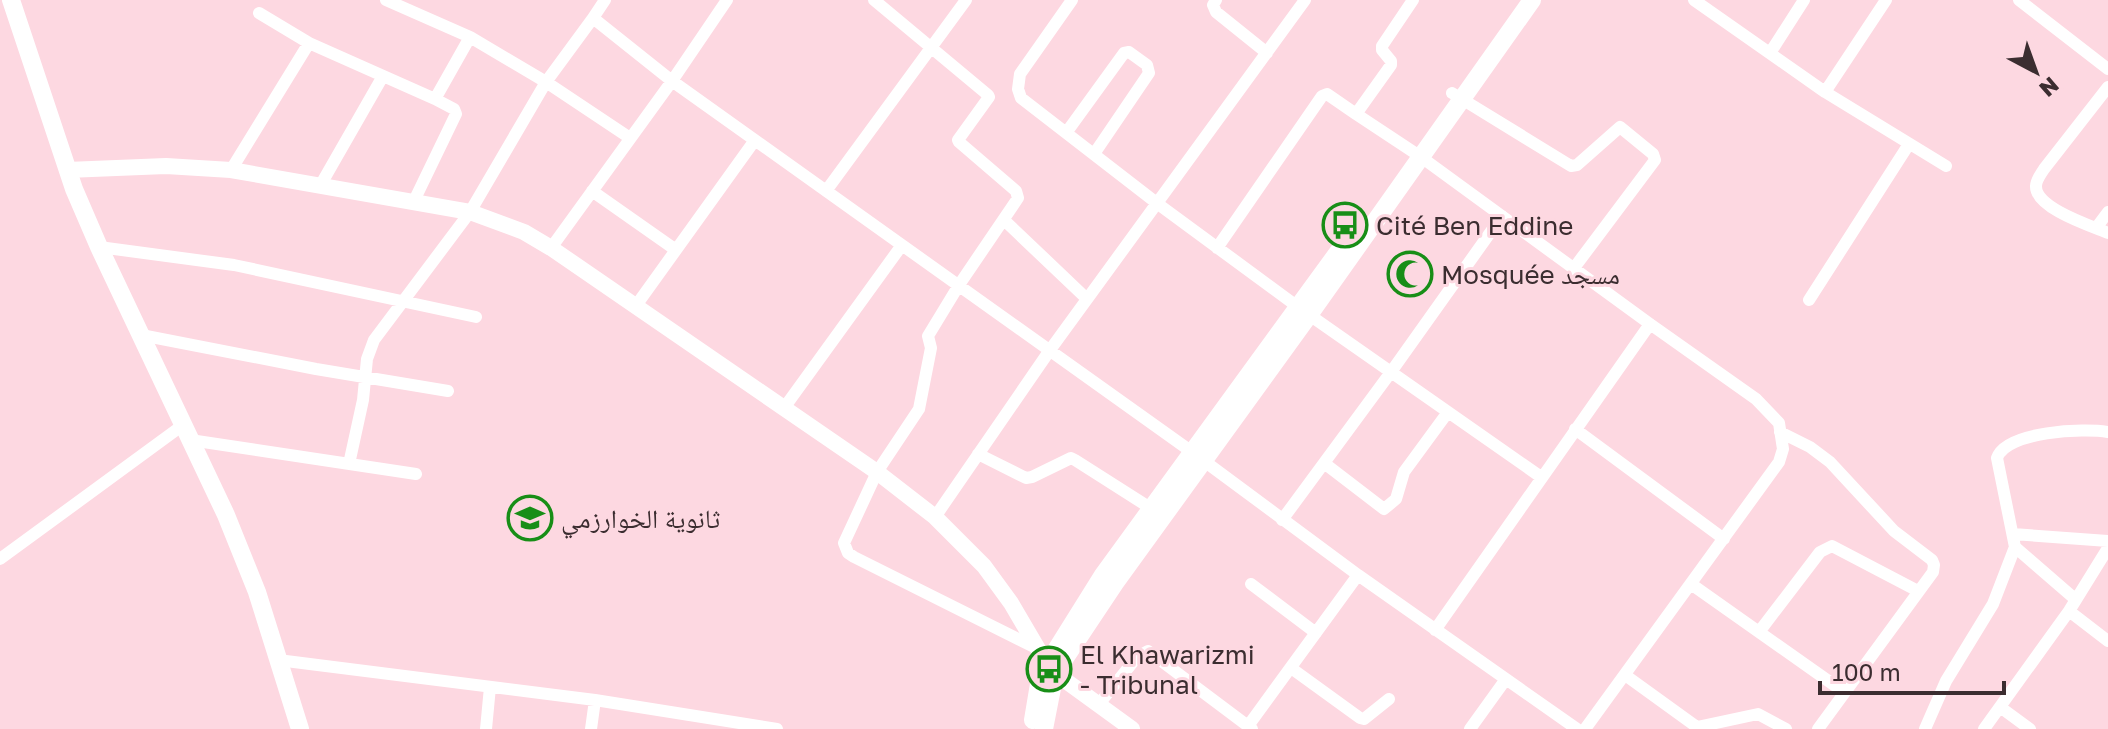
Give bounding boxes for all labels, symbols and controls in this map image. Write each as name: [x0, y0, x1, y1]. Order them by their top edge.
north arrow: [1996, 32, 2076, 112]
text: N: [2034, 72, 2065, 103]
bus stop icon: Cité Ben Eddine: [1321, 201, 1369, 249]
place label: Cité Ben Eddine: [1376, 210, 1573, 241]
mosque icon: Mosquée مسجد: [1386, 250, 1434, 298]
place label: Mosquée مسجد: [1441, 259, 1620, 290]
school or university icon: ثانوية الخوارزمي: [506, 494, 554, 542]
place label: ثانوية الخوارزمي: [561, 503, 720, 539]
place label: El Khawarizmi - Tribunal: [1080, 639, 1255, 700]
bus stop icon: El Khawarizmi - Tribunal: [1025, 645, 1073, 693]
scale bar: [1820, 645, 2004, 695]
text: 100 m: [1832, 657, 1901, 686]

